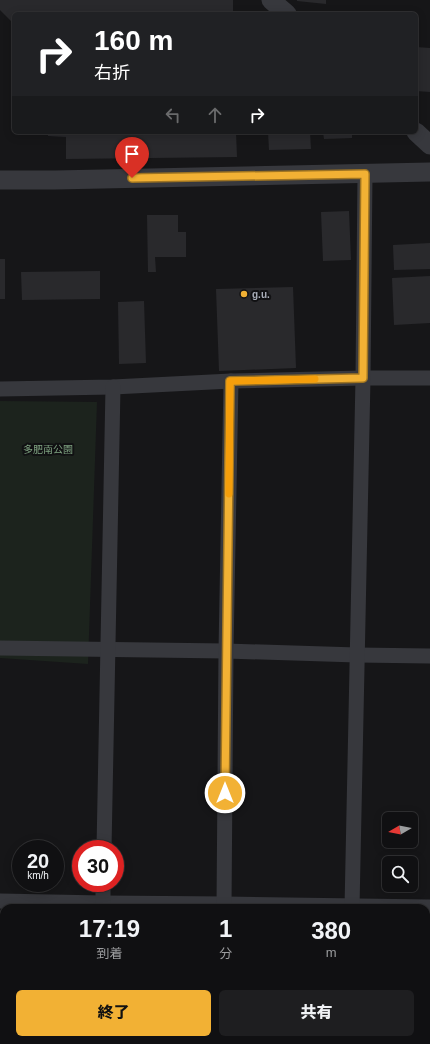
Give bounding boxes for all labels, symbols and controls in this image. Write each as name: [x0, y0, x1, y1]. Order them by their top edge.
text: 160 m: [94, 25, 173, 56]
icon: right: [28, 28, 80, 80]
text: 右折: [94, 63, 130, 83]
icon: left: [162, 104, 184, 126]
icon: ahead: [204, 104, 226, 126]
icon: right: [246, 104, 268, 126]
pin: [115, 137, 149, 178]
icon: arrive: [121, 143, 143, 165]
marker: g.u.: [239, 289, 249, 299]
place label: g.u.: [252, 289, 270, 300]
park label: 多肥南公園: [23, 444, 73, 455]
position arrow: [204, 772, 246, 814]
north arrow: [382, 812, 418, 848]
map controls: [382, 812, 418, 892]
speed limit sign: 30: [72, 840, 124, 892]
text: 20: [27, 850, 49, 872]
button: search: [382, 856, 418, 892]
text: km/h: [27, 870, 49, 881]
text: 17:19: [79, 915, 140, 942]
text: 1: [219, 915, 232, 942]
text: 380: [311, 917, 351, 944]
text: m: [326, 945, 337, 960]
text: 到着: [96, 946, 123, 961]
text: 分: [219, 946, 232, 961]
button: 終了: [16, 990, 211, 1036]
button: 共有: [219, 990, 414, 1036]

